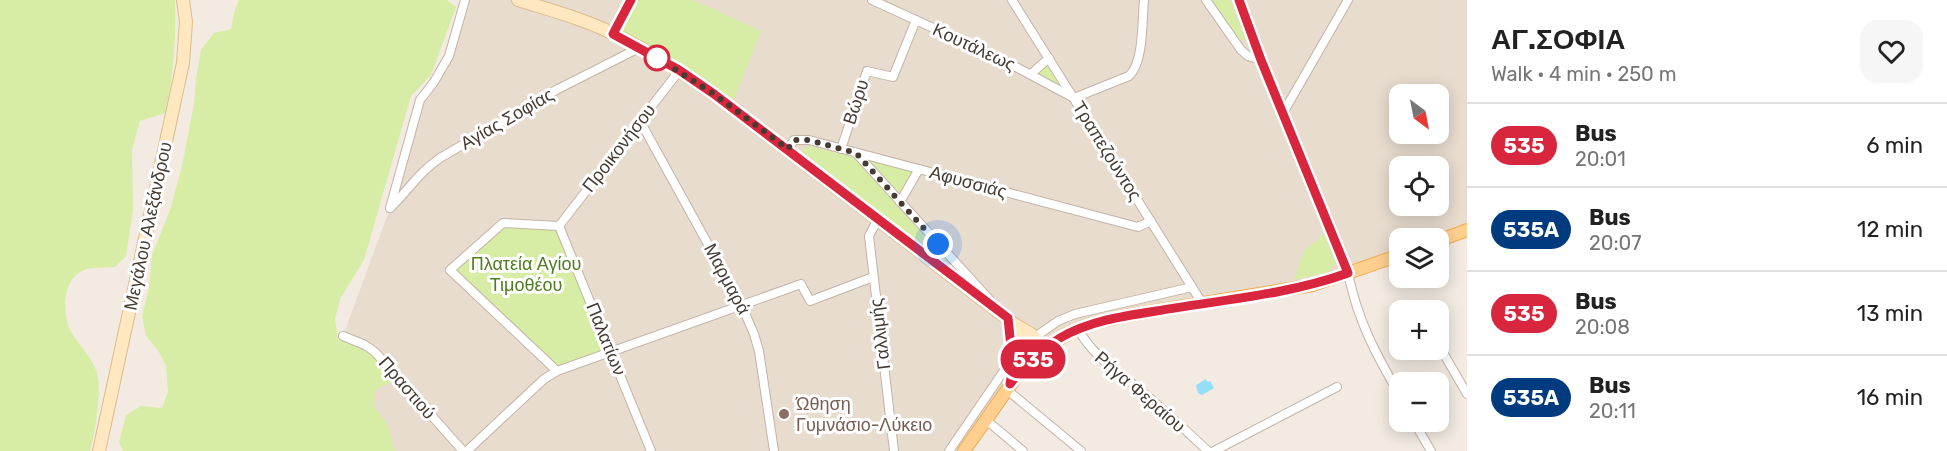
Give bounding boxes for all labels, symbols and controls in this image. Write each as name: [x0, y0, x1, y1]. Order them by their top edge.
street label: Κουτάλεως: [929, 18, 1019, 76]
button: heart: [1860, 20, 1923, 83]
text: ΑΓ.ΣΟΦΙΑ: [1491, 23, 1626, 56]
unlabelled marker: [644, 45, 670, 71]
text: Walk · 4 min · 250 m: [1491, 62, 1676, 86]
street label: Βώρυ: [838, 77, 874, 127]
street label: Αγίας Σοφίας: [456, 83, 558, 155]
north arrow: [1389, 84, 1449, 144]
map controls: [1389, 84, 1449, 432]
street label: Τραπεζούντος: [1068, 97, 1146, 205]
street label: Προικονήσου: [578, 99, 660, 197]
text: Bus: [1575, 120, 1617, 147]
text: 6 min: [1866, 132, 1923, 159]
text: 535: [1504, 133, 1544, 158]
street label: Μεγάλου Αλεξάνδρου: [119, 140, 177, 312]
text: 20:01: [1575, 147, 1626, 171]
button: locate: [1389, 156, 1449, 216]
street label: Αφυσσιάς: [927, 161, 1009, 203]
text: Bus: [1589, 204, 1631, 231]
text: 12 min: [1857, 216, 1923, 243]
text: 535A: [1503, 217, 1559, 242]
button: layers: [1389, 228, 1449, 288]
your location: [923, 229, 953, 259]
text: 20:07: [1589, 231, 1642, 255]
street label: Μαρμαρά: [699, 240, 755, 318]
park label: Πλατεία Αγίου Τιμοθέου: [471, 253, 581, 296]
text: Bus: [1575, 288, 1617, 315]
street label: Γαλλιμής: [865, 297, 895, 371]
street label: Παλατίων: [581, 299, 631, 379]
button: +: [1389, 300, 1449, 360]
text: 13 min: [1857, 300, 1923, 327]
text: 535: [1504, 301, 1544, 326]
text: 20:08: [1575, 315, 1630, 339]
line badge: 535: [998, 340, 1068, 378]
text: 535: [1013, 347, 1053, 372]
street label: Ρήγα Φεραίου: [1090, 347, 1190, 437]
street label: Πραστιού: [374, 352, 440, 424]
button: −: [1389, 372, 1449, 432]
text: Bus: [1589, 372, 1631, 399]
text: 16 min: [1857, 384, 1923, 411]
text: 535A: [1503, 385, 1559, 410]
place label: Ώθηση Γυμνάσιο-Λύκειο: [795, 393, 932, 436]
text: 20:11: [1589, 399, 1636, 423]
marker: Ώθηση Γυμνάσιο-Λύκειο: [777, 407, 791, 421]

